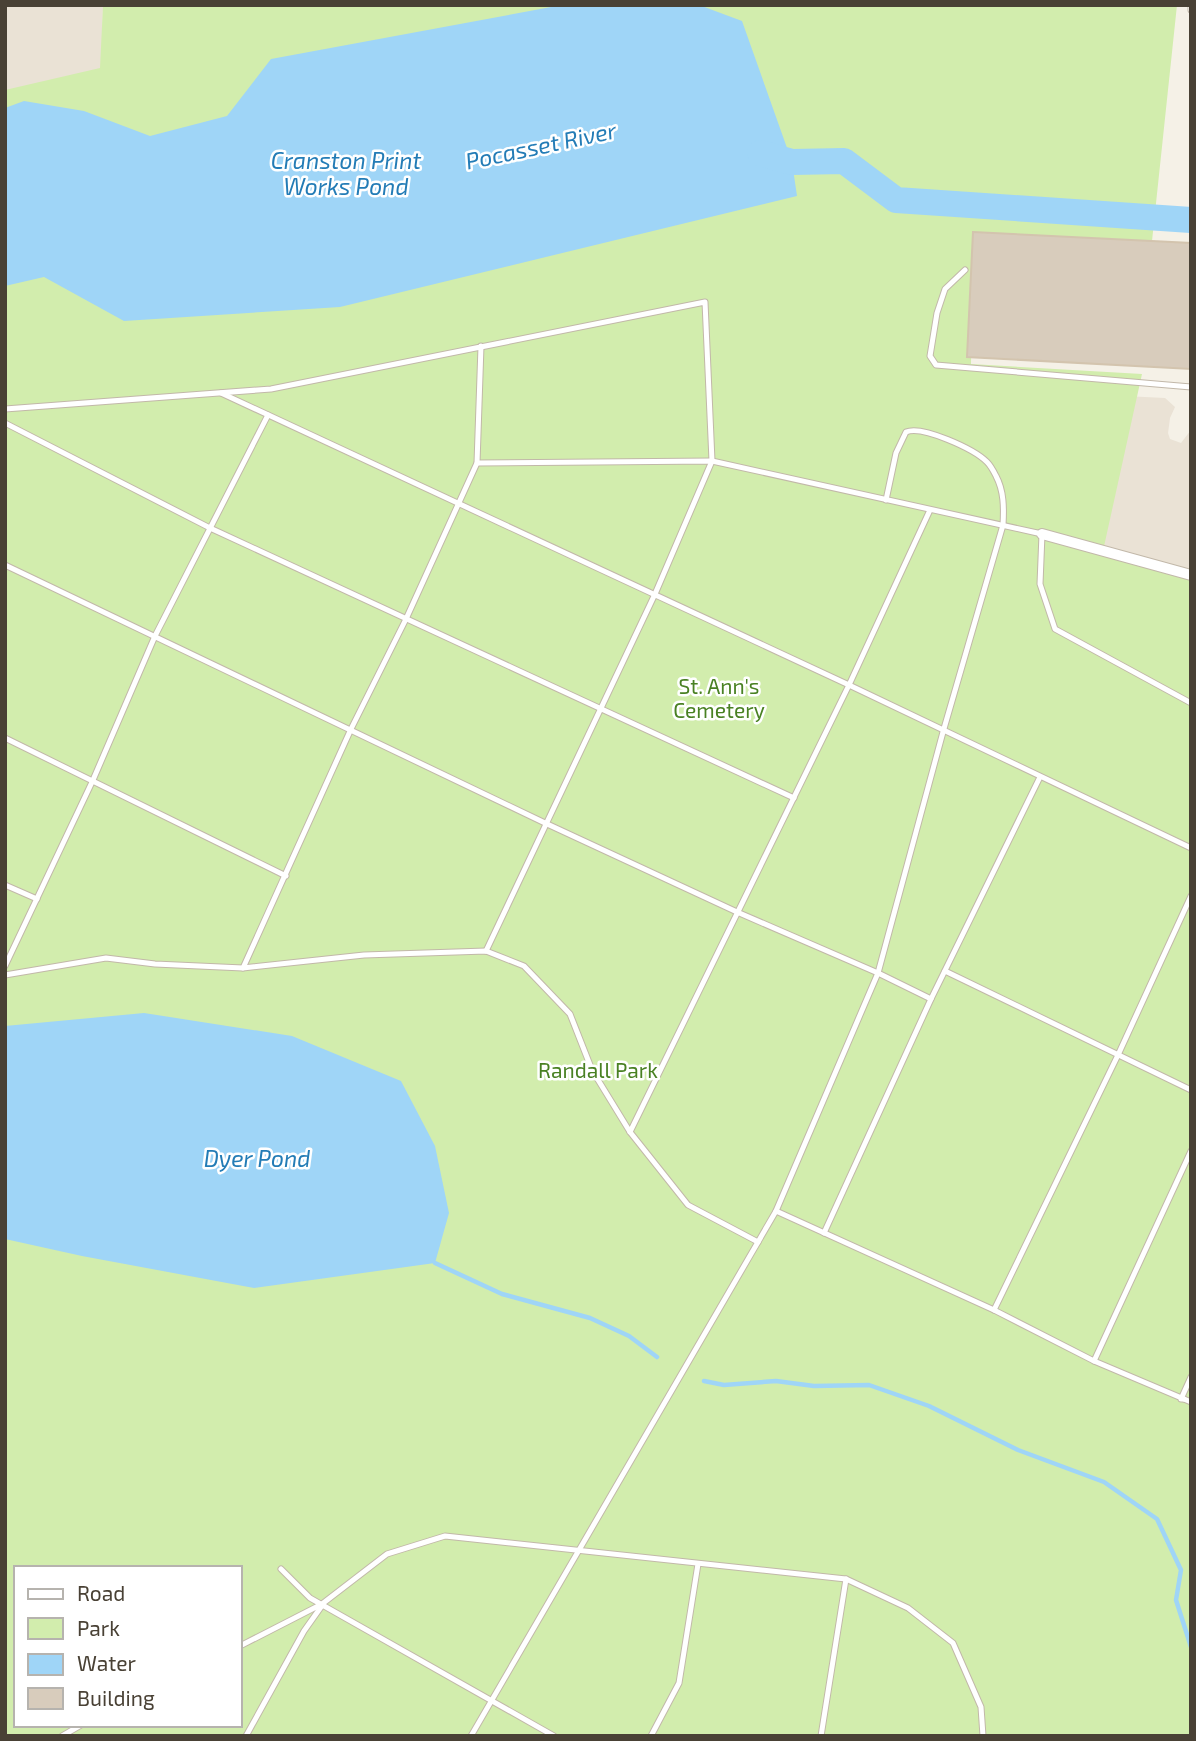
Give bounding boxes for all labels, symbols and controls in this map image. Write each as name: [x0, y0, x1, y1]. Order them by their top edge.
water label: Pocasset River: [463, 115, 620, 175]
water label: Cranston Print Works Pond: [271, 146, 422, 200]
park label: St. Ann's Cemetery: [673, 673, 765, 722]
park label: Randall Park: [538, 1057, 658, 1082]
water label: Dyer Pond: [204, 1144, 310, 1172]
legend: [14, 1566, 242, 1727]
text: Road: [77, 1580, 125, 1605]
text: Park: [77, 1615, 120, 1640]
text: Water: [77, 1650, 136, 1675]
text: Building: [77, 1685, 155, 1710]

